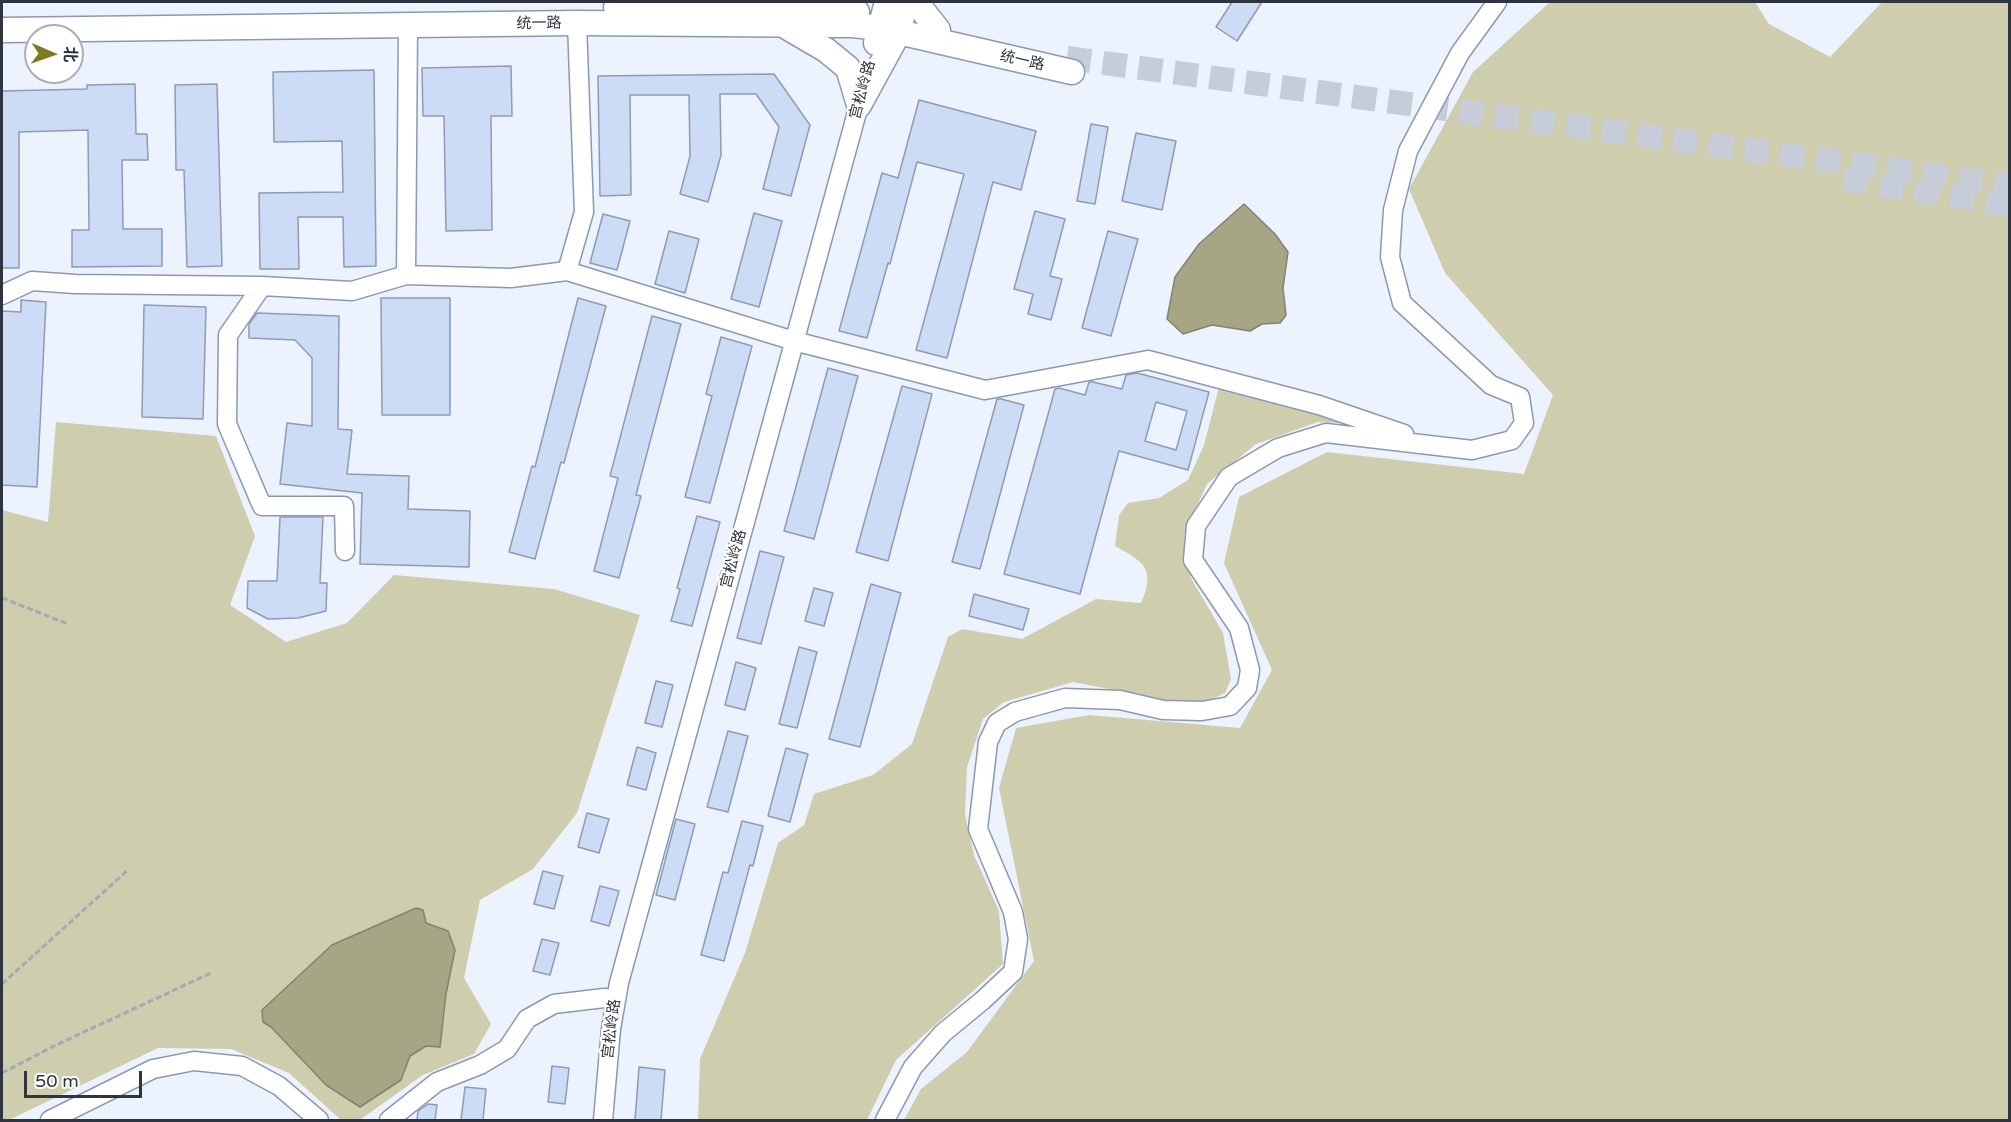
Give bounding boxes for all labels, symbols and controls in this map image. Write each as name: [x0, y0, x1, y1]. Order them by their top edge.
street label: 统一路: [516, 15, 562, 33]
north arrow: [24, 24, 84, 84]
text: 北: [60, 46, 80, 63]
street label: 统一路: [998, 47, 1046, 75]
street label: 宫松岭路: [847, 59, 879, 121]
street label: 宫松岭路: [718, 528, 750, 590]
street label: 宫松岭路: [599, 998, 625, 1060]
scale bar: [27, 1059, 146, 1097]
text: 50 m: [35, 1070, 79, 1092]

